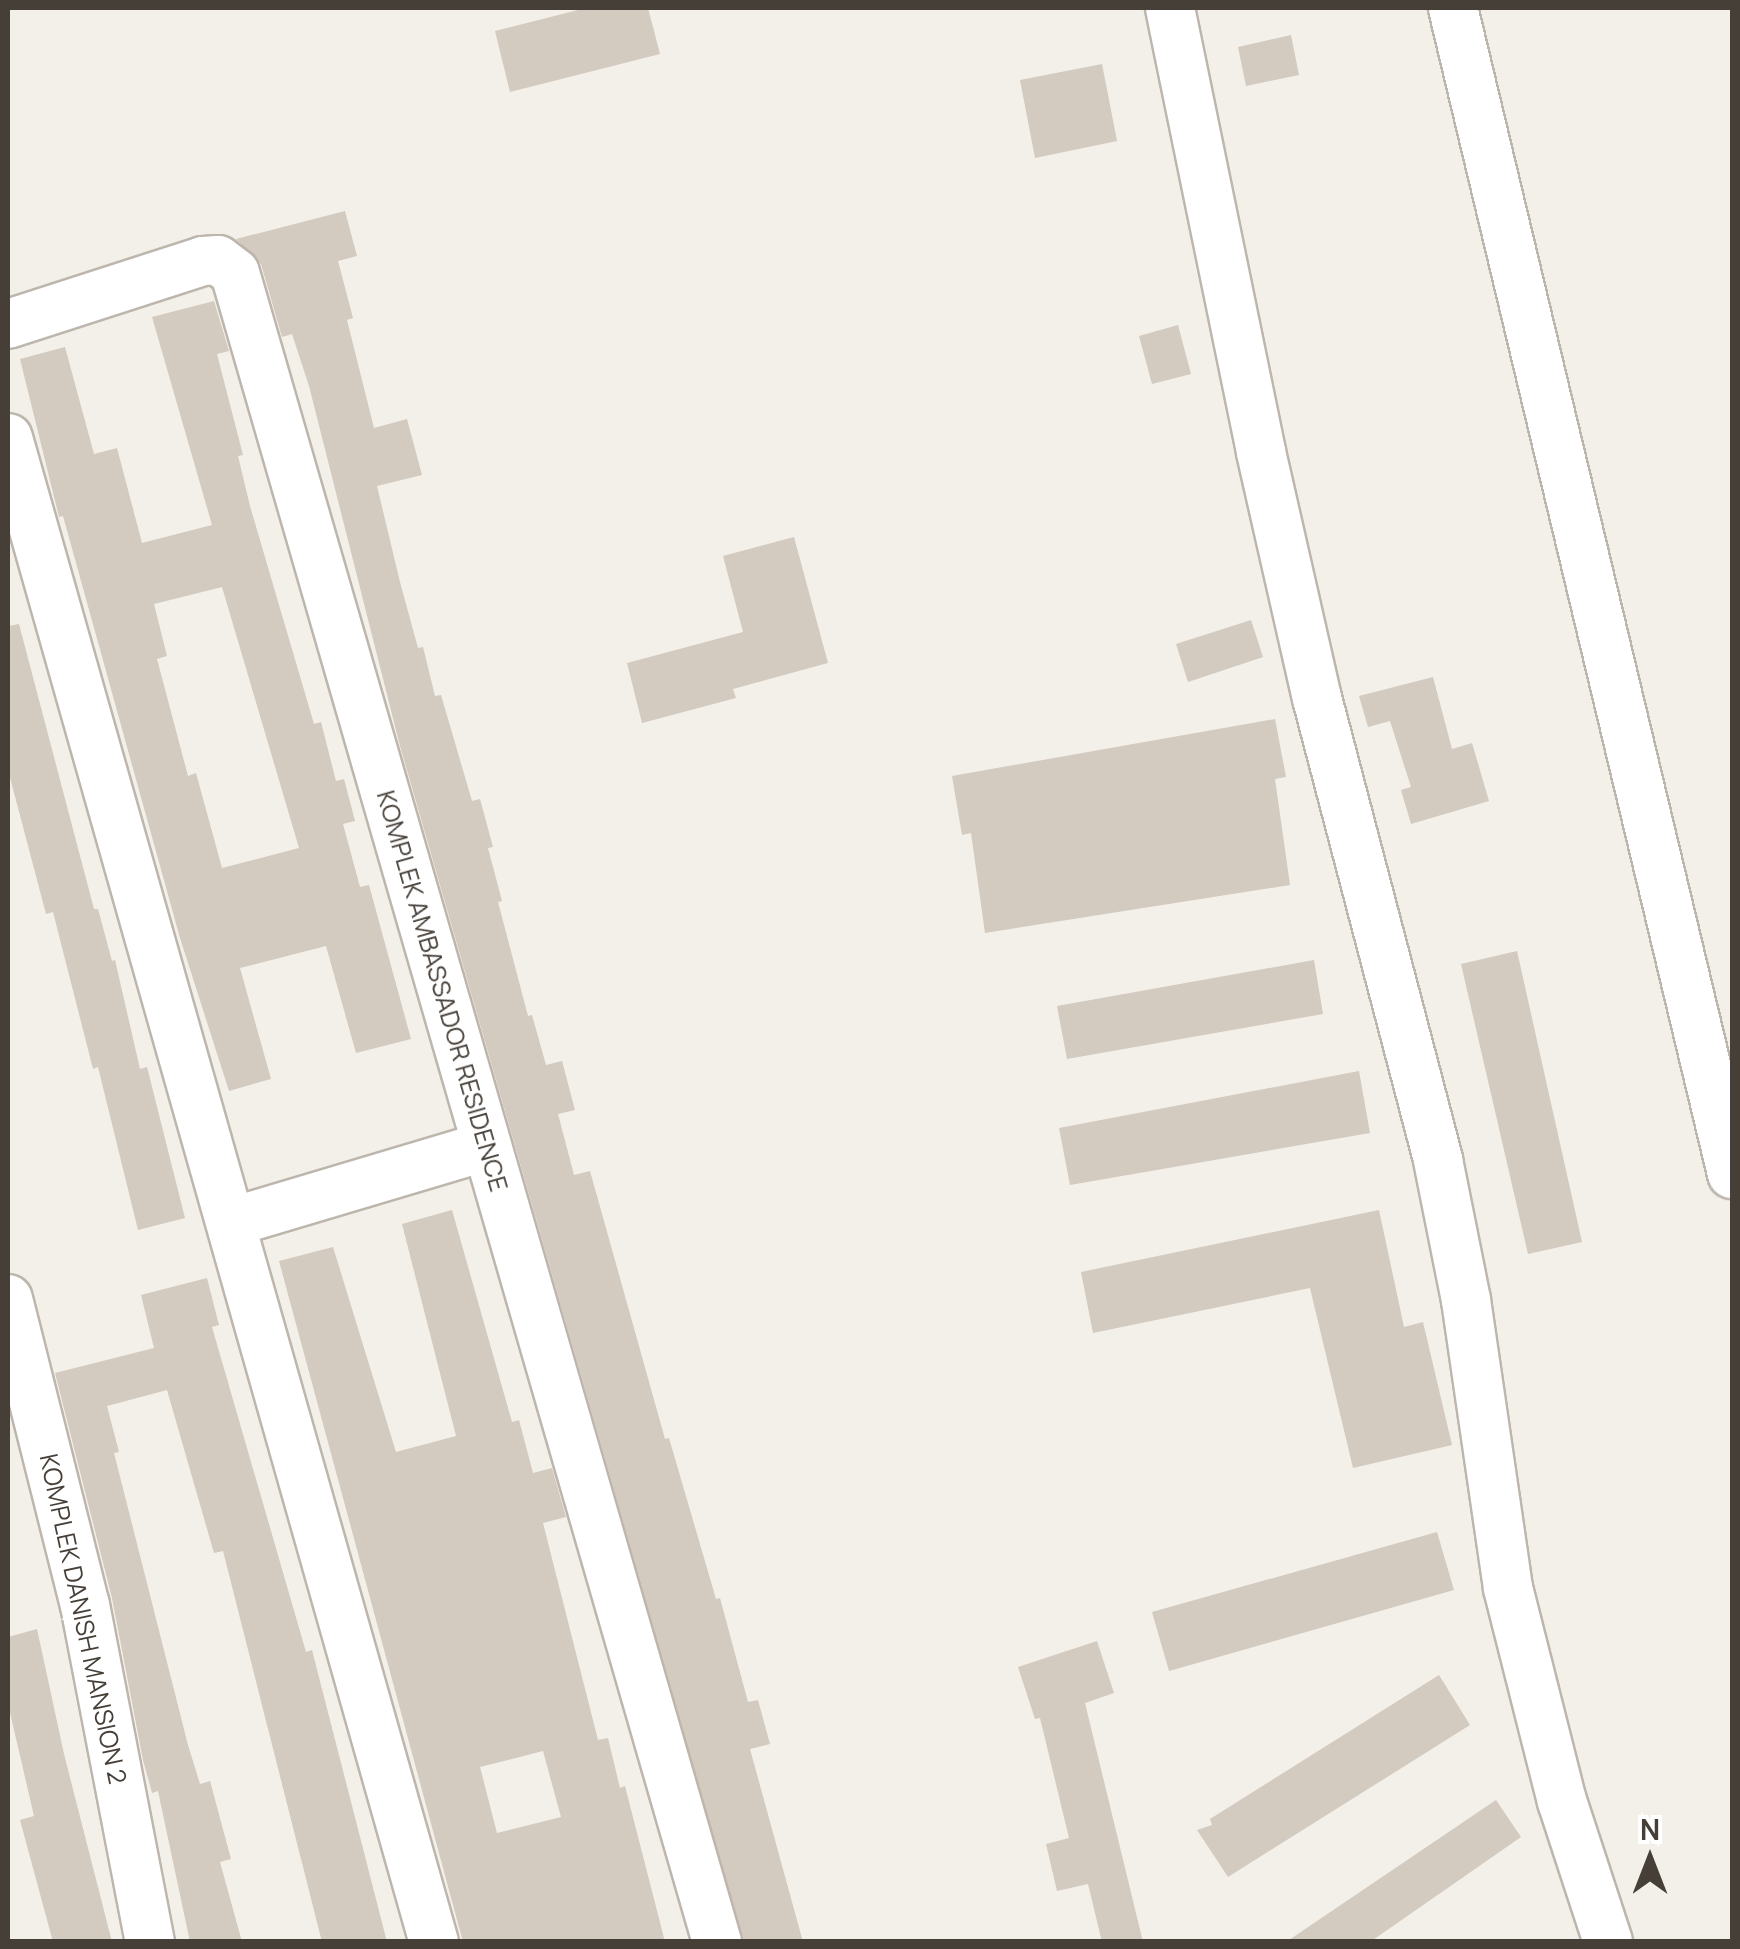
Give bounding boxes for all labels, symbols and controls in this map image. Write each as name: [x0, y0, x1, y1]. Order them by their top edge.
street label: KOMPLEK AMBASSADOR RESIDENCE: [370, 787, 514, 1195]
street label: KOMPLEK DANISH MANSION 2: [33, 1451, 133, 1787]
north arrow: [1600, 1809, 1700, 1909]
text: N: [1640, 1810, 1660, 1848]

